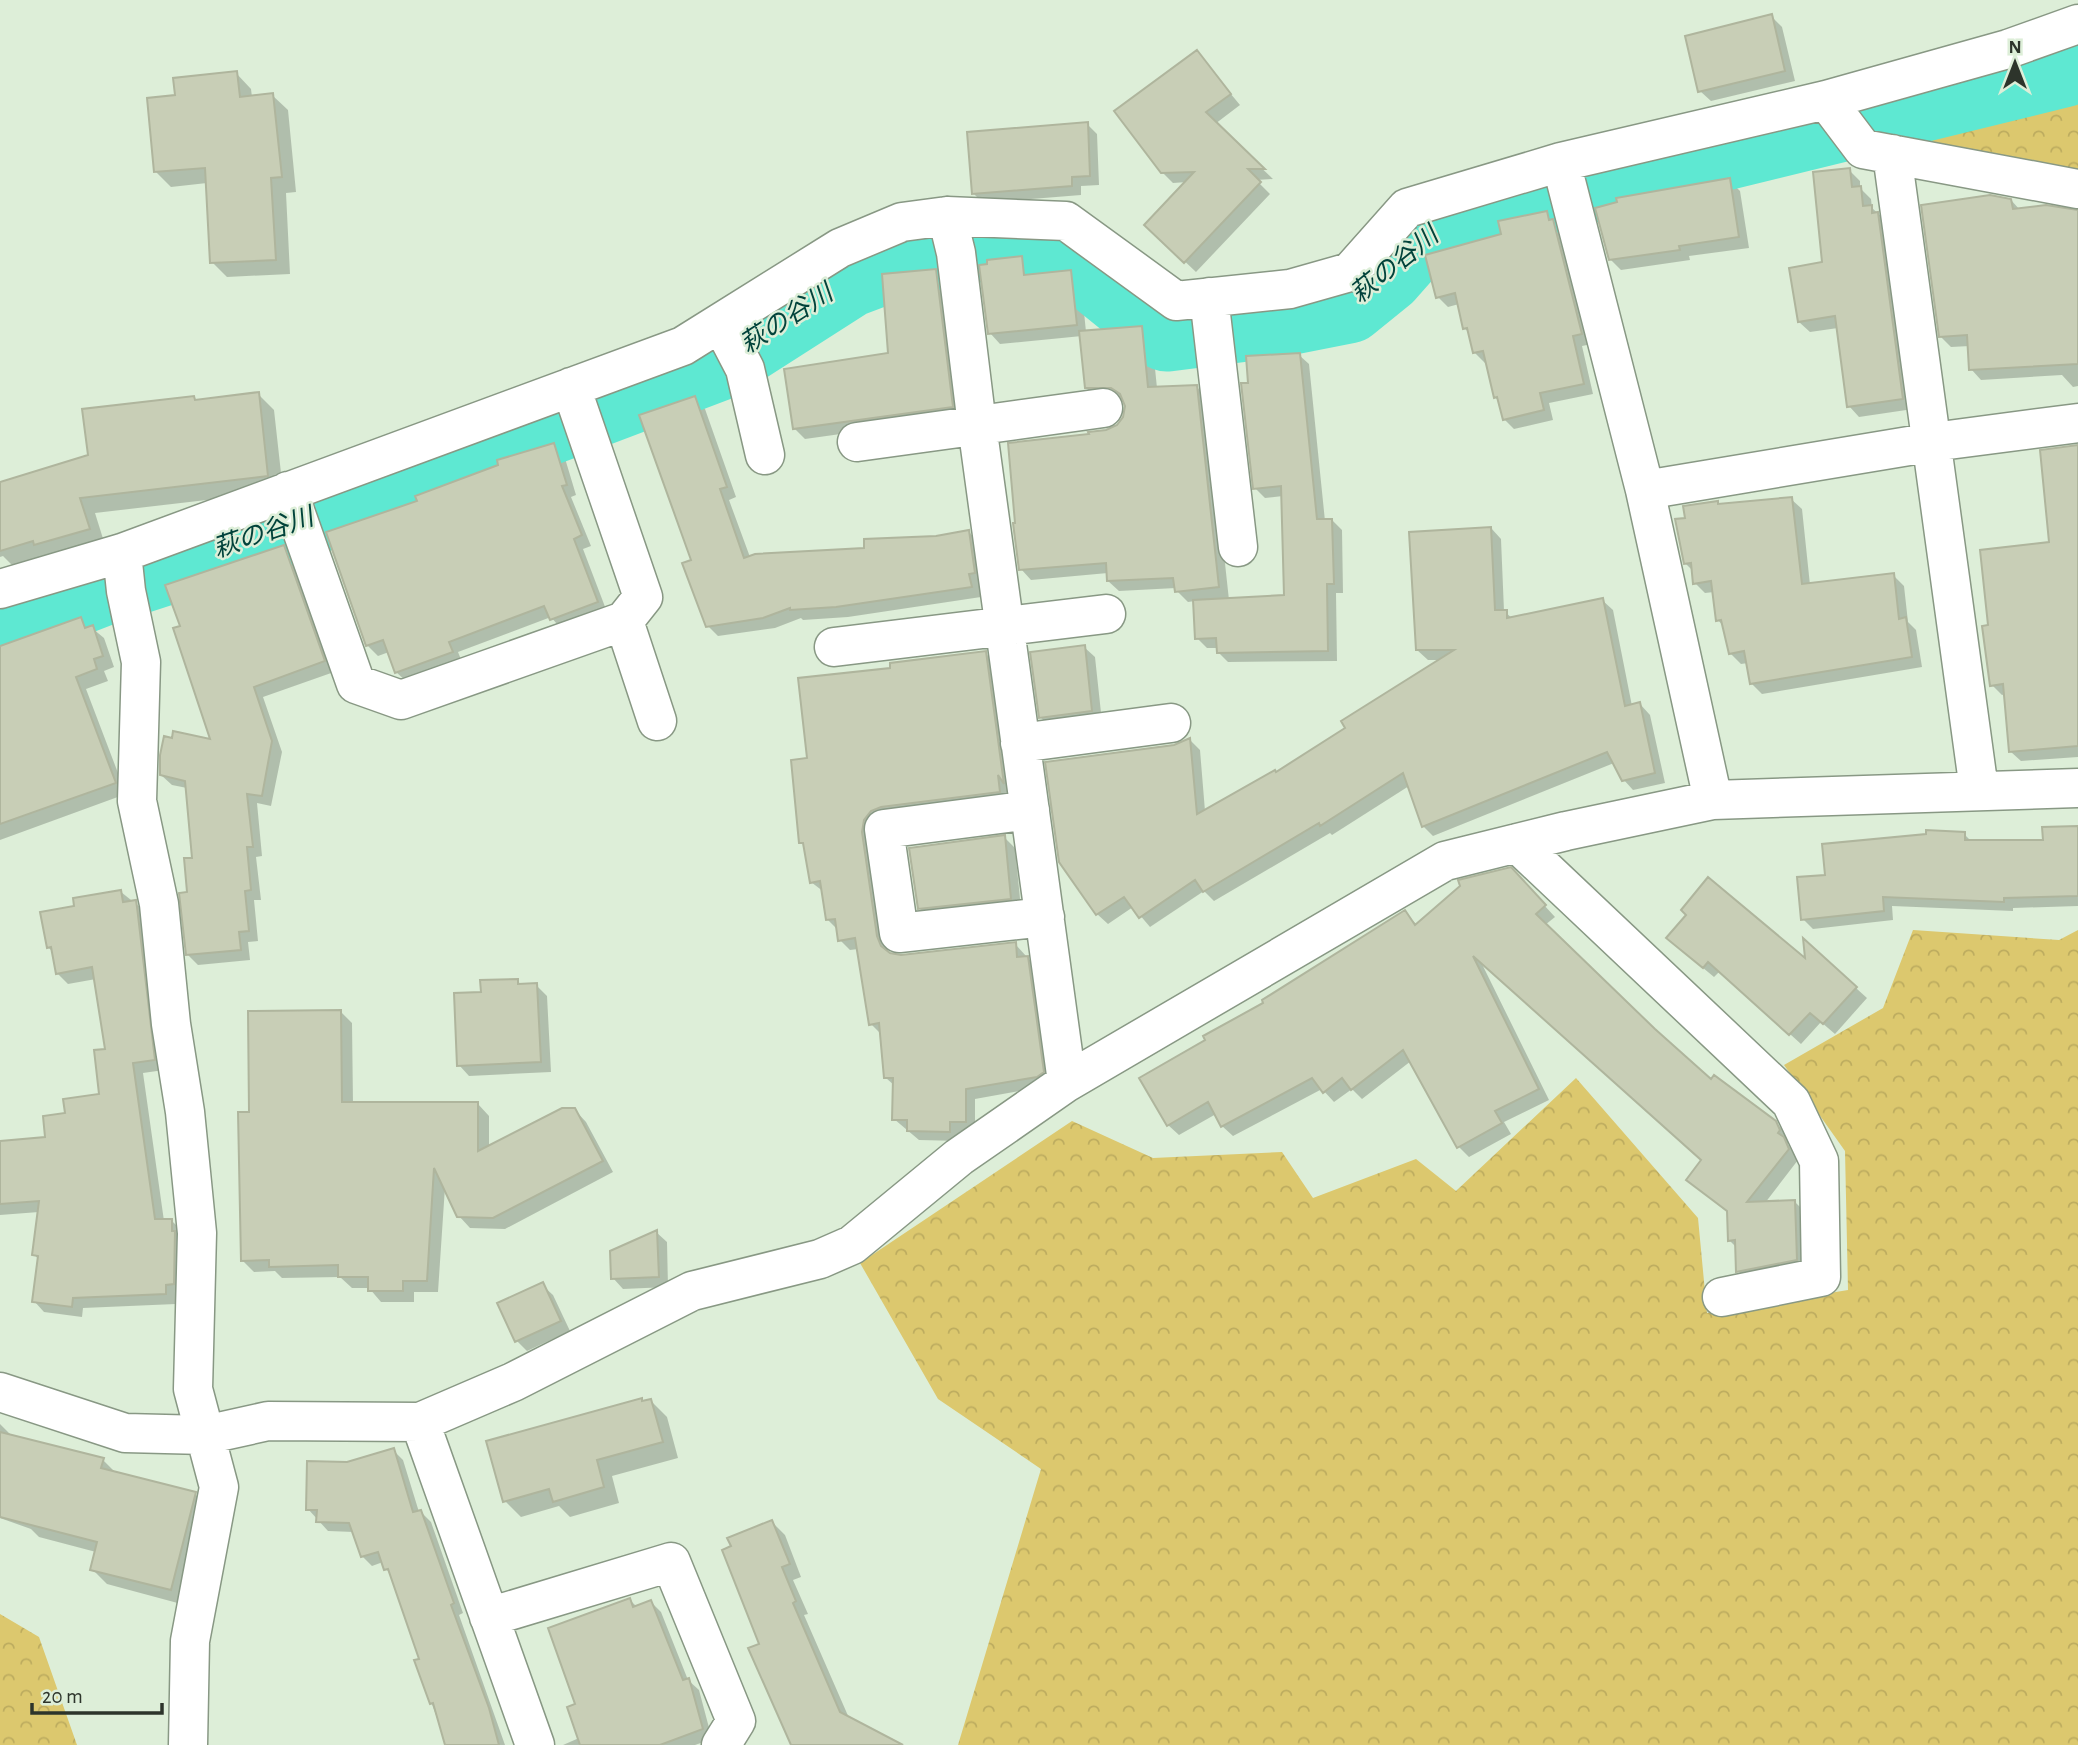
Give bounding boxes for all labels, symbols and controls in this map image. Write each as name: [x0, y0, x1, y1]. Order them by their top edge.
north arrow: [1980, 28, 2050, 98]
text: N: [2008, 38, 2022, 57]
water label: 萩の谷川: [1345, 219, 1446, 308]
water label: 萩の谷川: [735, 277, 840, 358]
water label: 萩の谷川: [210, 502, 320, 562]
scale bar: [32, 1672, 161, 1716]
text: 20 m: [42, 1686, 83, 1707]

